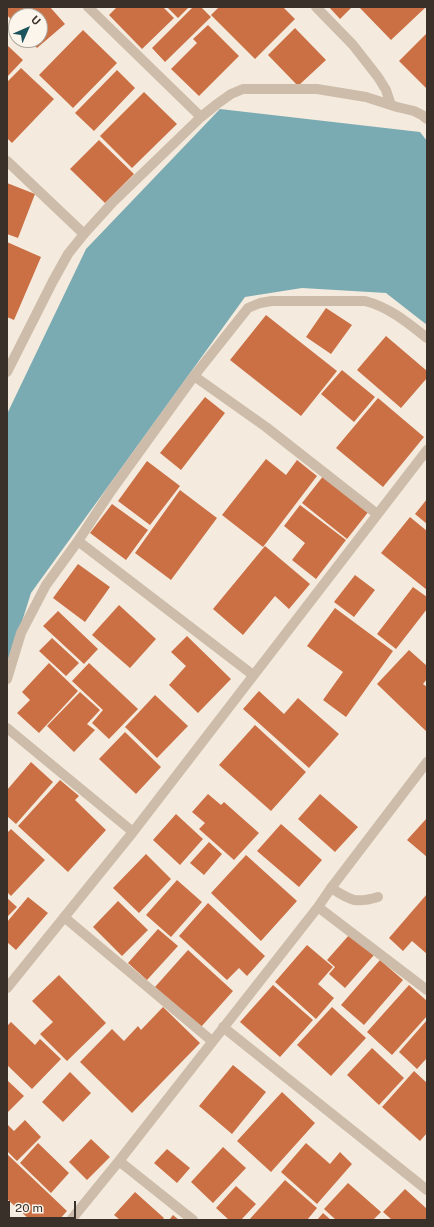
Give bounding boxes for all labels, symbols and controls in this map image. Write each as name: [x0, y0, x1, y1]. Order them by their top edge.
north arrow: [8, 8, 48, 48]
text: U: [29, 13, 43, 27]
scale bar: [10, 1193, 78, 1219]
text: 20 m: [15, 1201, 43, 1215]

